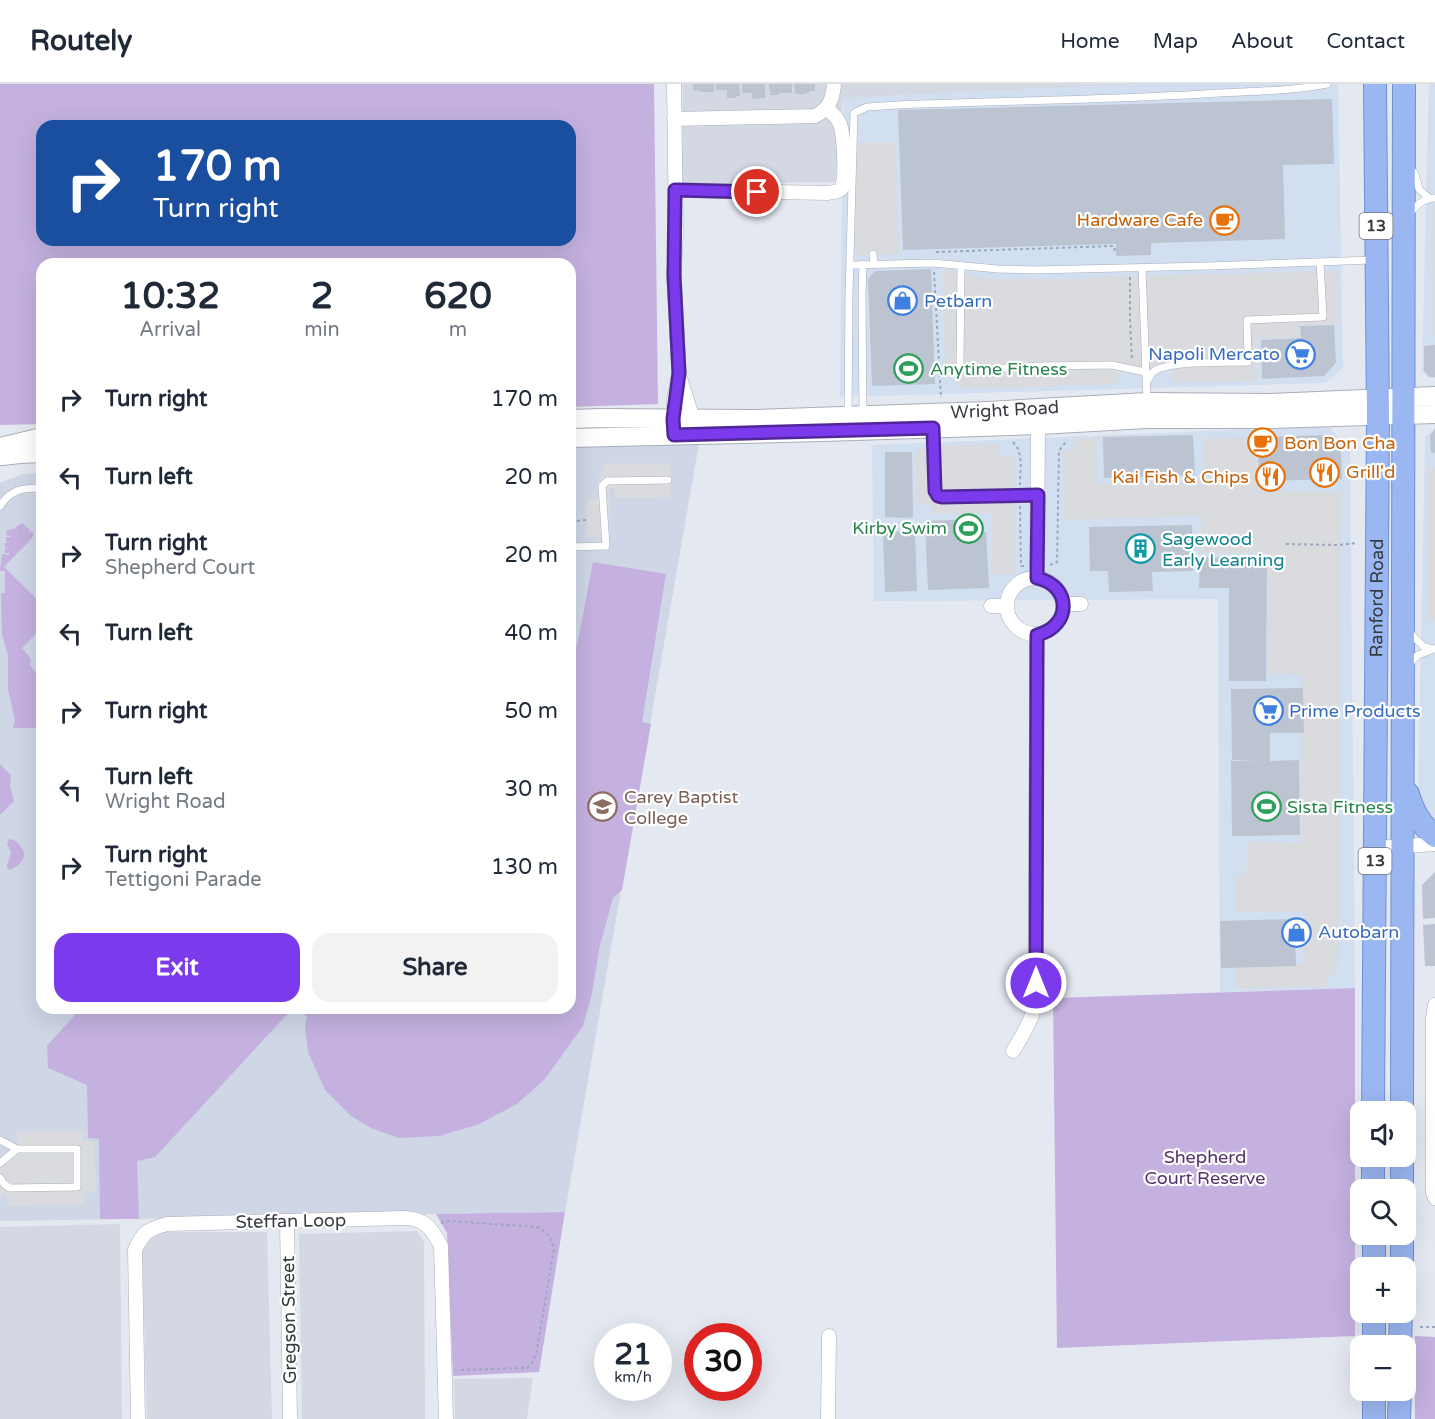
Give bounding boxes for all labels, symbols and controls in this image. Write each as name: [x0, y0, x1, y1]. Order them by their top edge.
text: Routely: [30, 24, 132, 58]
text: Home: [1060, 29, 1120, 54]
text: Map: [1153, 29, 1198, 54]
text: About: [1231, 29, 1293, 54]
text: Contact: [1326, 29, 1405, 54]
text: 170 m: [153, 141, 282, 192]
icon: right: [54, 144, 132, 222]
pin: [731, 166, 782, 217]
icon: arrive: [740, 175, 773, 208]
text: Turn right: [153, 192, 279, 225]
cafe icon: Hardware Cafe: [1208, 204, 1240, 236]
place label: Hardware Cafe: [1077, 209, 1203, 231]
road number: 13: [1360, 213, 1392, 239]
text: 10:32: [120, 275, 220, 318]
text: 2: [311, 275, 333, 318]
text: 620: [424, 275, 492, 318]
shop icon: Petbarn: [887, 285, 919, 317]
place label: Petbarn: [924, 290, 992, 312]
text: Arrival: [139, 318, 201, 342]
text: min: [304, 318, 340, 342]
text: m: [449, 318, 467, 342]
supermarket icon: Napoli Mercato: [1285, 338, 1317, 370]
place label: Napoli Mercato: [1148, 343, 1280, 365]
sports icon: Anytime Fitness: [893, 353, 925, 385]
place label: Anytime Fitness: [930, 358, 1067, 380]
icon: right: [54, 383, 87, 416]
text: Turn right: [105, 386, 207, 412]
text: 170 m: [491, 386, 558, 412]
street label: Wright Road: [950, 396, 1060, 423]
cafe icon: Bon Bon Cha: [1247, 427, 1279, 459]
place label: Bon Bon Cha: [1284, 432, 1396, 454]
restaurant icon: Grill'd: [1309, 456, 1341, 488]
icon: left: [54, 461, 87, 494]
restaurant icon: Kai Fish & Chips: [1254, 461, 1286, 493]
place label: Grill'd: [1346, 461, 1395, 483]
text: Turn left: [105, 464, 193, 490]
text: 20 m: [504, 464, 558, 490]
place label: Kai Fish & Chips: [1112, 466, 1249, 488]
sports icon: Kirby Swim: [952, 512, 984, 544]
place label: Kirby Swim: [852, 517, 947, 539]
place label: Sagewood Early Learning: [1162, 528, 1285, 571]
text: Turn right: [105, 530, 207, 556]
building icon: Sagewood Early Learning: [1125, 533, 1157, 565]
street label: Ranford Road: [1365, 538, 1388, 658]
icon: right: [54, 539, 87, 572]
text: 20 m: [504, 542, 558, 568]
text: Shepherd Court: [105, 556, 255, 580]
icon: left: [54, 617, 87, 650]
text: Turn left: [105, 620, 193, 646]
text: 40 m: [504, 620, 558, 646]
icon: right: [54, 695, 87, 728]
supermarket icon: Prime Products: [1252, 695, 1284, 727]
text: Turn right: [105, 698, 207, 724]
text: 50 m: [504, 698, 558, 724]
place label: Prime Products: [1289, 700, 1421, 722]
text: Turn left: [105, 764, 193, 790]
icon: left: [54, 773, 87, 806]
text: 30 m: [504, 776, 558, 802]
place label: Carey Baptist College: [624, 786, 738, 829]
text: Wright Road: [105, 790, 226, 814]
school or university icon: Carey Baptist College: [587, 791, 619, 823]
sports icon: Sista Fitness: [1250, 791, 1282, 823]
place label: Sista Fitness: [1287, 796, 1393, 818]
text: Turn right: [105, 842, 207, 868]
road number: 13: [1358, 848, 1392, 874]
icon: right: [54, 851, 87, 884]
text: 130 m: [491, 854, 558, 880]
text: Tettigoni Parade: [105, 868, 262, 892]
shop icon: Autobarn: [1281, 916, 1313, 948]
place label: Autobarn: [1318, 921, 1399, 943]
button: Exit: [54, 933, 300, 1002]
button: Share: [312, 933, 558, 1002]
position arrow: [1004, 951, 1068, 1015]
map controls: [1350, 1101, 1416, 1401]
button: sound: [1350, 1101, 1416, 1167]
park label: Shepherd Court Reserve: [1145, 1146, 1265, 1189]
button: search: [1350, 1179, 1416, 1245]
street label: Steffan Loop: [235, 1209, 347, 1233]
street label: Gregson Street: [277, 1255, 301, 1384]
button: +: [1350, 1257, 1416, 1323]
speed limit sign: 30: [684, 1323, 762, 1401]
button: −: [1350, 1335, 1416, 1401]
text: 21: [614, 1336, 652, 1373]
text: km/h: [614, 1368, 652, 1386]

